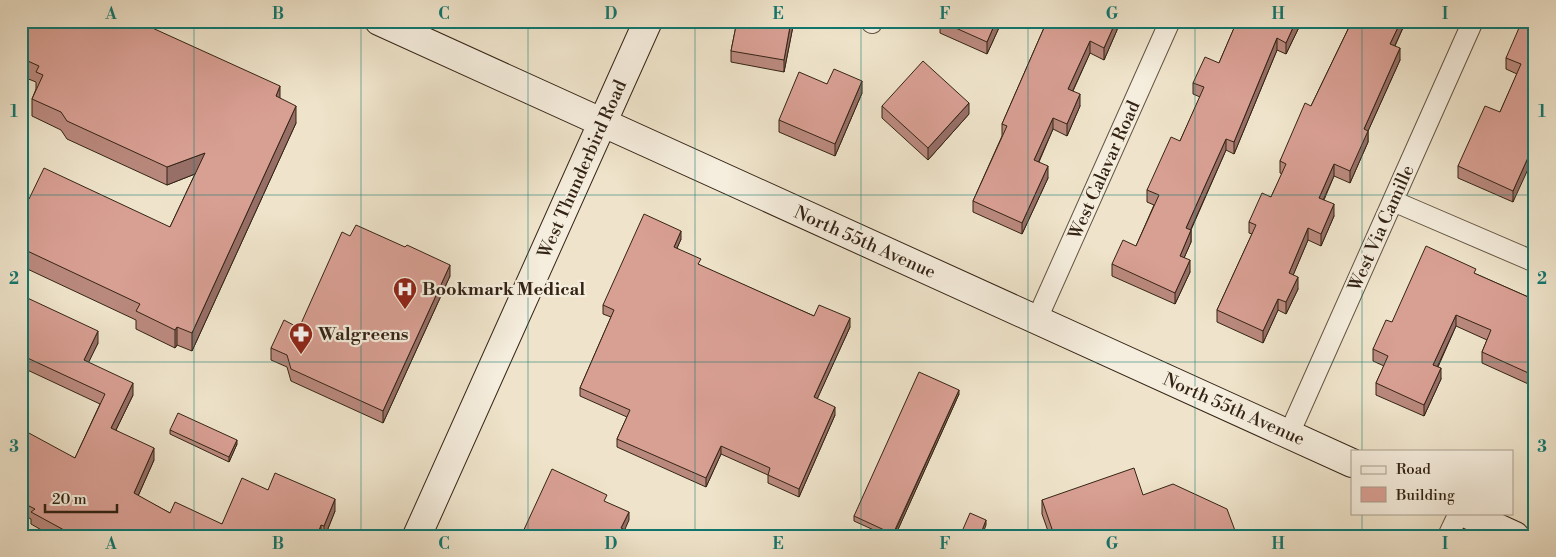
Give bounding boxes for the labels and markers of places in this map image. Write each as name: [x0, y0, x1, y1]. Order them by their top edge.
hospital icon: Bookmark Medical: [392, 276, 418, 310]
place label: Bookmark Medical: [422, 278, 585, 301]
pharmacy icon: Walgreens: [288, 321, 314, 355]
place label: Walgreens: [317, 323, 409, 346]

